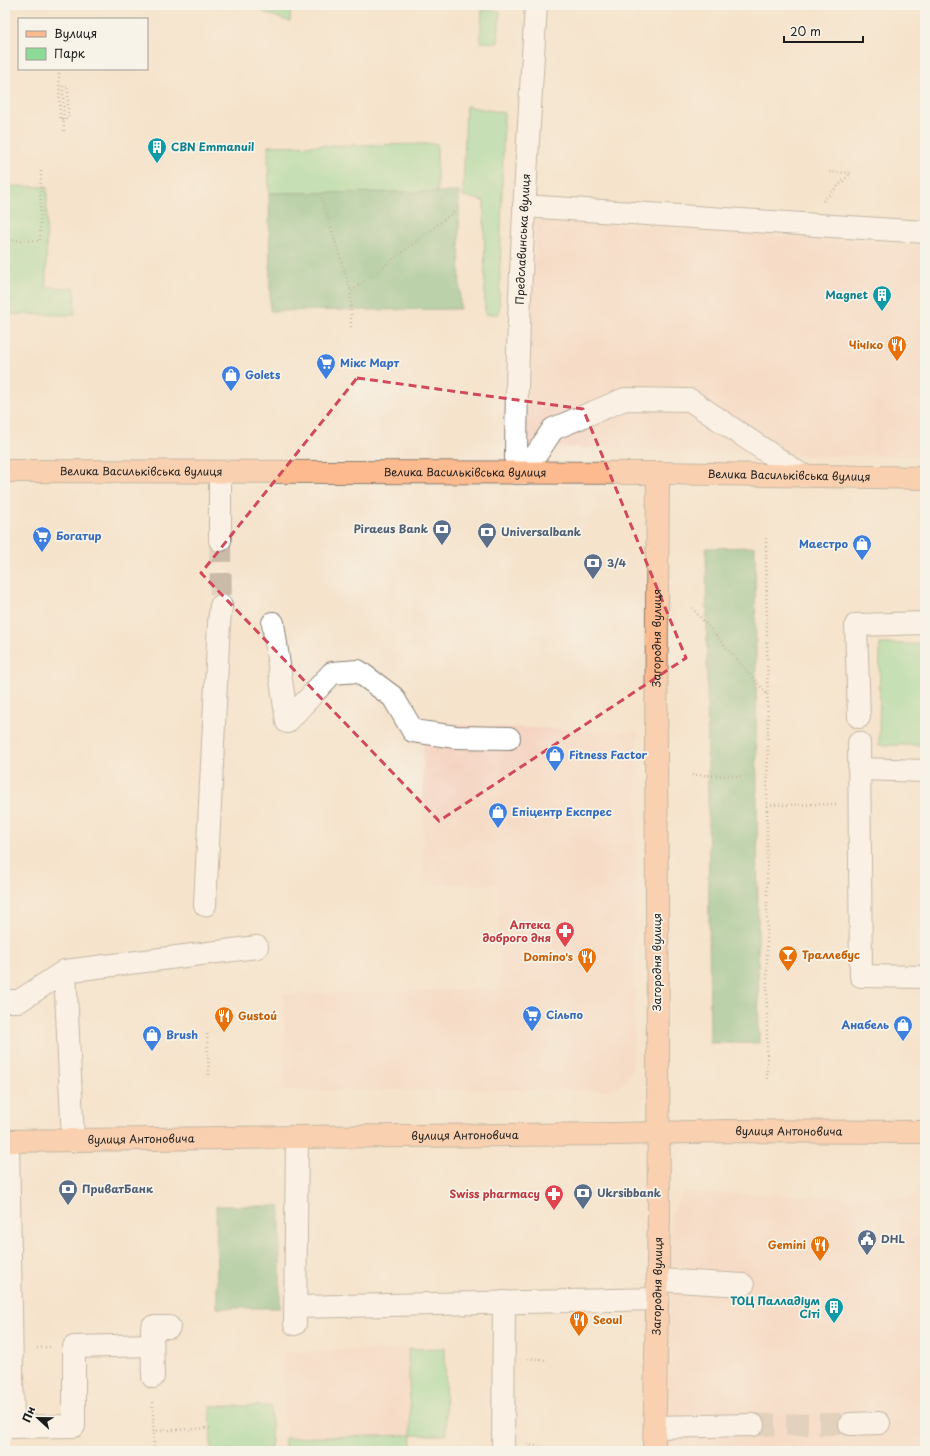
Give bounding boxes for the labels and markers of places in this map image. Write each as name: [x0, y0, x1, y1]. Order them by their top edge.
building icon: CBN Emmanuil: [146, 136, 168, 164]
place label: CBN Emmanuil: [171, 138, 254, 155]
building icon: Magnet: [871, 284, 893, 312]
place label: Magnet: [826, 286, 868, 303]
restaurant icon: Чічіко: [886, 334, 908, 362]
place label: Чічіко: [849, 336, 883, 353]
supermarket icon: Мікс Март: [315, 352, 337, 380]
place label: Мікс Март: [340, 354, 400, 371]
shop icon: Golets: [220, 364, 242, 392]
place label: Golets: [245, 366, 281, 383]
bank icon: Piraeus Bank: [431, 518, 453, 546]
place label: Piraeus Bank: [353, 520, 429, 537]
bank icon: Universalbank: [476, 521, 498, 549]
place label: Universalbank: [501, 523, 582, 540]
supermarket icon: Богатир: [31, 525, 53, 553]
place label: Богатир: [56, 527, 102, 544]
shop icon: Маестро: [851, 533, 873, 561]
place label: Маестро: [799, 535, 848, 552]
bank icon: 3/4: [582, 552, 604, 580]
place label: 3/4: [607, 554, 626, 571]
shop icon: Fitness Factor: [544, 744, 566, 772]
place label: Fitness Factor: [569, 746, 648, 763]
shop icon: Епіцентр Експрес: [487, 801, 509, 829]
place label: Епіцентр Експрес: [512, 803, 612, 820]
place label: Аптека доброго дня: [482, 916, 552, 946]
pharmacy icon: Аптека доброго дня: [554, 920, 576, 948]
bar icon: Траллебус: [777, 944, 799, 972]
restaurant icon: Domino's: [576, 946, 598, 974]
place label: Траллебус: [802, 946, 860, 963]
place label: Domino's: [524, 948, 573, 965]
supermarket icon: Сільпо: [521, 1004, 543, 1032]
restaurant icon: Gustoú: [213, 1005, 235, 1033]
place label: Сільпо: [546, 1006, 584, 1023]
place label: Gustoú: [238, 1007, 277, 1024]
shop icon: Анабель: [892, 1014, 914, 1042]
place label: Анабель: [842, 1016, 889, 1033]
shop icon: Brush: [141, 1024, 163, 1052]
place label: Brush: [166, 1026, 198, 1043]
bank icon: ПриватБанк: [57, 1178, 79, 1206]
place label: ПриватБанк: [82, 1180, 154, 1197]
bank icon: Ukrsibbank: [572, 1182, 594, 1210]
pharmacy icon: Swiss pharmacy: [543, 1183, 565, 1211]
place label: Ukrsibbank: [597, 1184, 662, 1201]
place label: Swiss pharmacy: [449, 1185, 540, 1202]
public building icon: DHL: [856, 1228, 878, 1256]
place label: DHL: [881, 1230, 905, 1247]
restaurant icon: Gemini: [809, 1234, 831, 1262]
place label: Gemini: [768, 1236, 806, 1253]
place label: ТОЦ Палладіум Сіті: [730, 1292, 820, 1322]
building icon: ТОЦ Палладіум Сіті: [823, 1296, 845, 1324]
restaurant icon: Seoul: [568, 1309, 590, 1337]
place label: Seoul: [593, 1311, 622, 1328]

